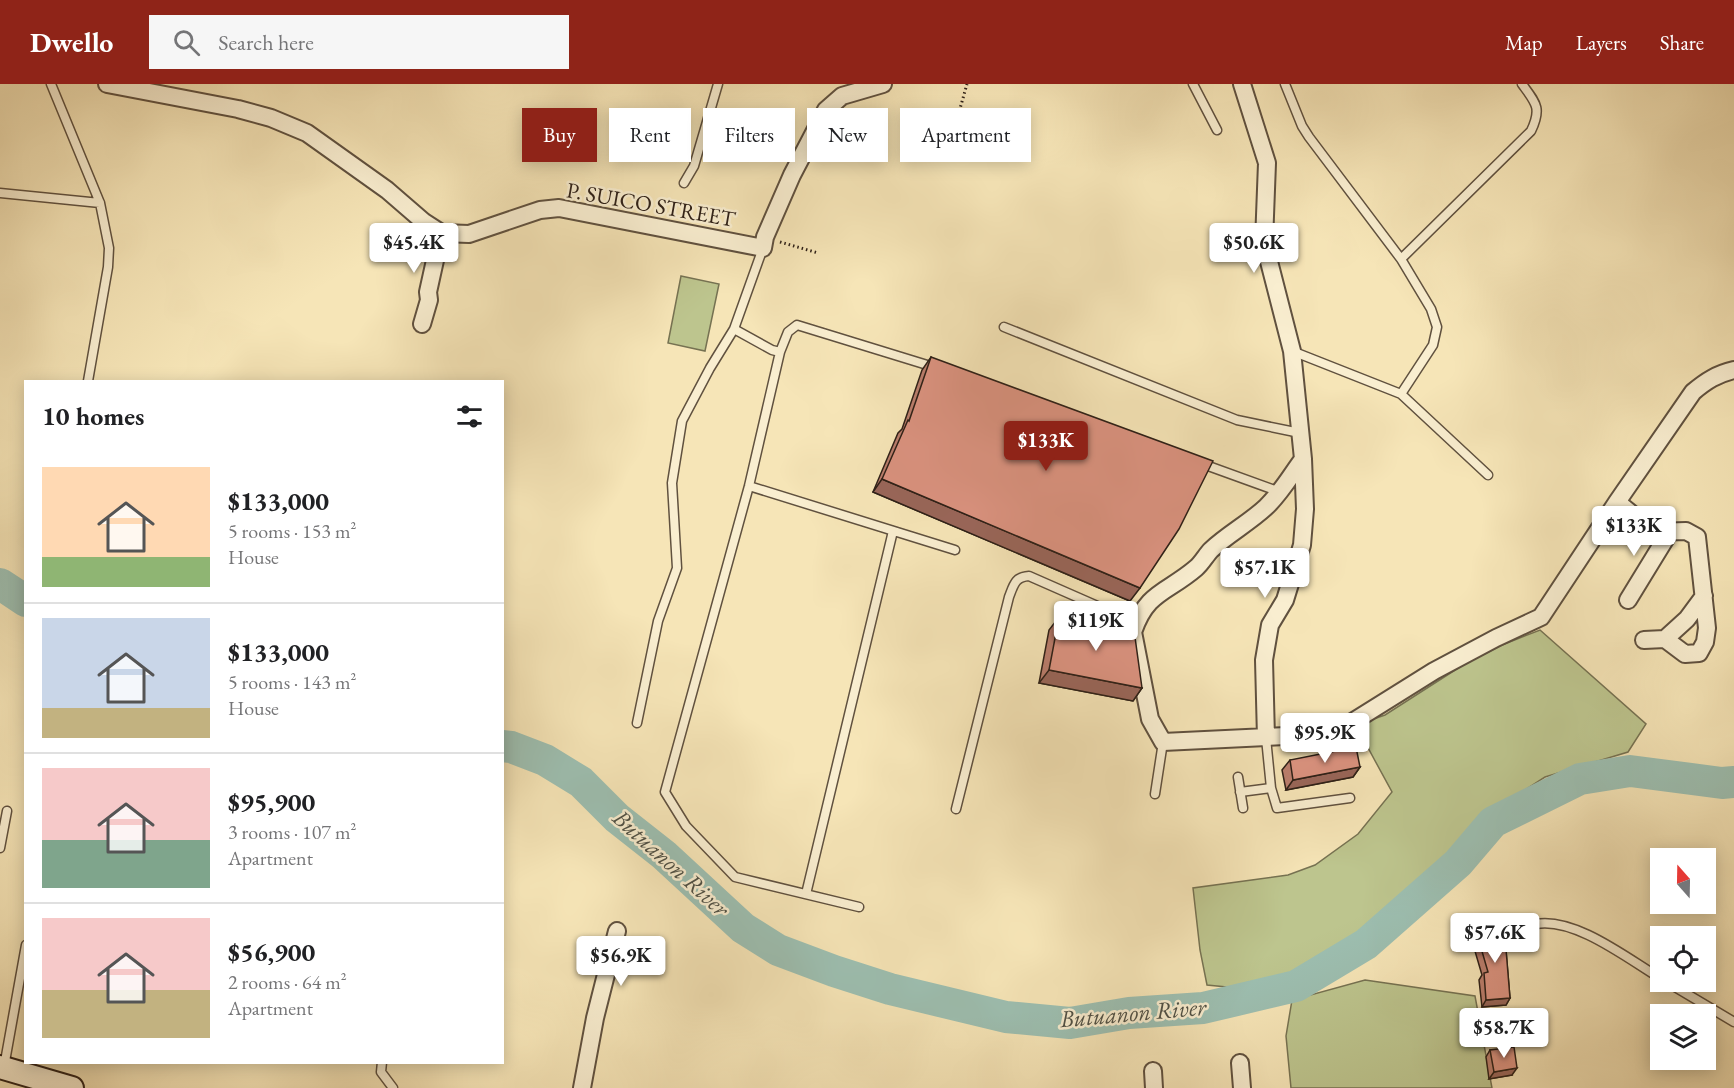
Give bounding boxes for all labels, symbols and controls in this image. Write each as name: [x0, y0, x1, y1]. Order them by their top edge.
search box: [149, 15, 569, 69]
text: Dwello: [30, 24, 113, 60]
icon: search: [170, 26, 203, 59]
text: Search here: [218, 28, 314, 57]
text: Map: [1505, 29, 1543, 56]
text: Layers: [1576, 29, 1627, 56]
text: Share: [1660, 29, 1704, 56]
chip: Buy: [522, 108, 597, 162]
chip: Rent: [609, 108, 691, 162]
chip: Filters: [703, 108, 795, 162]
chip: New: [807, 108, 888, 162]
chip: Apartment: [900, 108, 1031, 162]
street label: P. SUICO STREET: [564, 175, 738, 234]
pin: $45.4K: [365, 223, 463, 274]
pin: $50.6K: [1205, 223, 1303, 274]
text: $45.4K: [383, 229, 445, 255]
text: $50.6K: [1223, 229, 1285, 255]
text: 10 homes: [42, 399, 144, 433]
icon: filters: [453, 400, 486, 433]
pin: $133K: [1004, 421, 1088, 472]
text: $133K: [1018, 427, 1074, 453]
text: $133,000: [228, 484, 329, 518]
icon: home: [90, 491, 162, 563]
pin: $133K: [1592, 506, 1676, 557]
text: $133K: [1606, 512, 1662, 538]
text: 5 rooms · 153 m²: [228, 518, 356, 544]
text: House: [228, 544, 279, 570]
pin: $57.1K: [1216, 548, 1314, 599]
text: $57.1K: [1234, 554, 1296, 580]
pin: $119K: [1054, 601, 1138, 652]
text: $119K: [1068, 607, 1124, 633]
text: $133,000: [228, 635, 329, 669]
icon: home: [90, 642, 162, 714]
text: 5 rooms · 143 m²: [228, 669, 356, 695]
text: House: [228, 695, 279, 721]
pin: $95.9K: [1276, 713, 1374, 764]
text: $95.9K: [1294, 719, 1356, 745]
text: $95,900: [228, 785, 315, 819]
icon: home: [90, 792, 162, 864]
water label: Butuanon River: [606, 801, 737, 924]
text: 3 rooms · 107 m²: [228, 819, 356, 845]
text: Apartment: [228, 845, 313, 871]
north arrow: [1650, 848, 1716, 914]
map controls: [1650, 848, 1716, 1070]
pin: $57.6K: [1446, 913, 1544, 964]
text: $57.6K: [1464, 919, 1526, 945]
button: locate: [1650, 926, 1716, 992]
text: $56,900: [228, 935, 315, 969]
pin: $56.9K: [572, 936, 670, 987]
icon: home: [90, 942, 162, 1014]
text: $56.9K: [590, 942, 652, 968]
text: 2 rooms · 64 m²: [228, 969, 347, 995]
water label: Butuanon River: [1058, 991, 1209, 1034]
text: Apartment: [228, 995, 313, 1021]
button: layers: [1650, 1004, 1716, 1070]
pin: $58.7K: [1455, 1008, 1553, 1059]
text: $58.7K: [1473, 1014, 1535, 1040]

